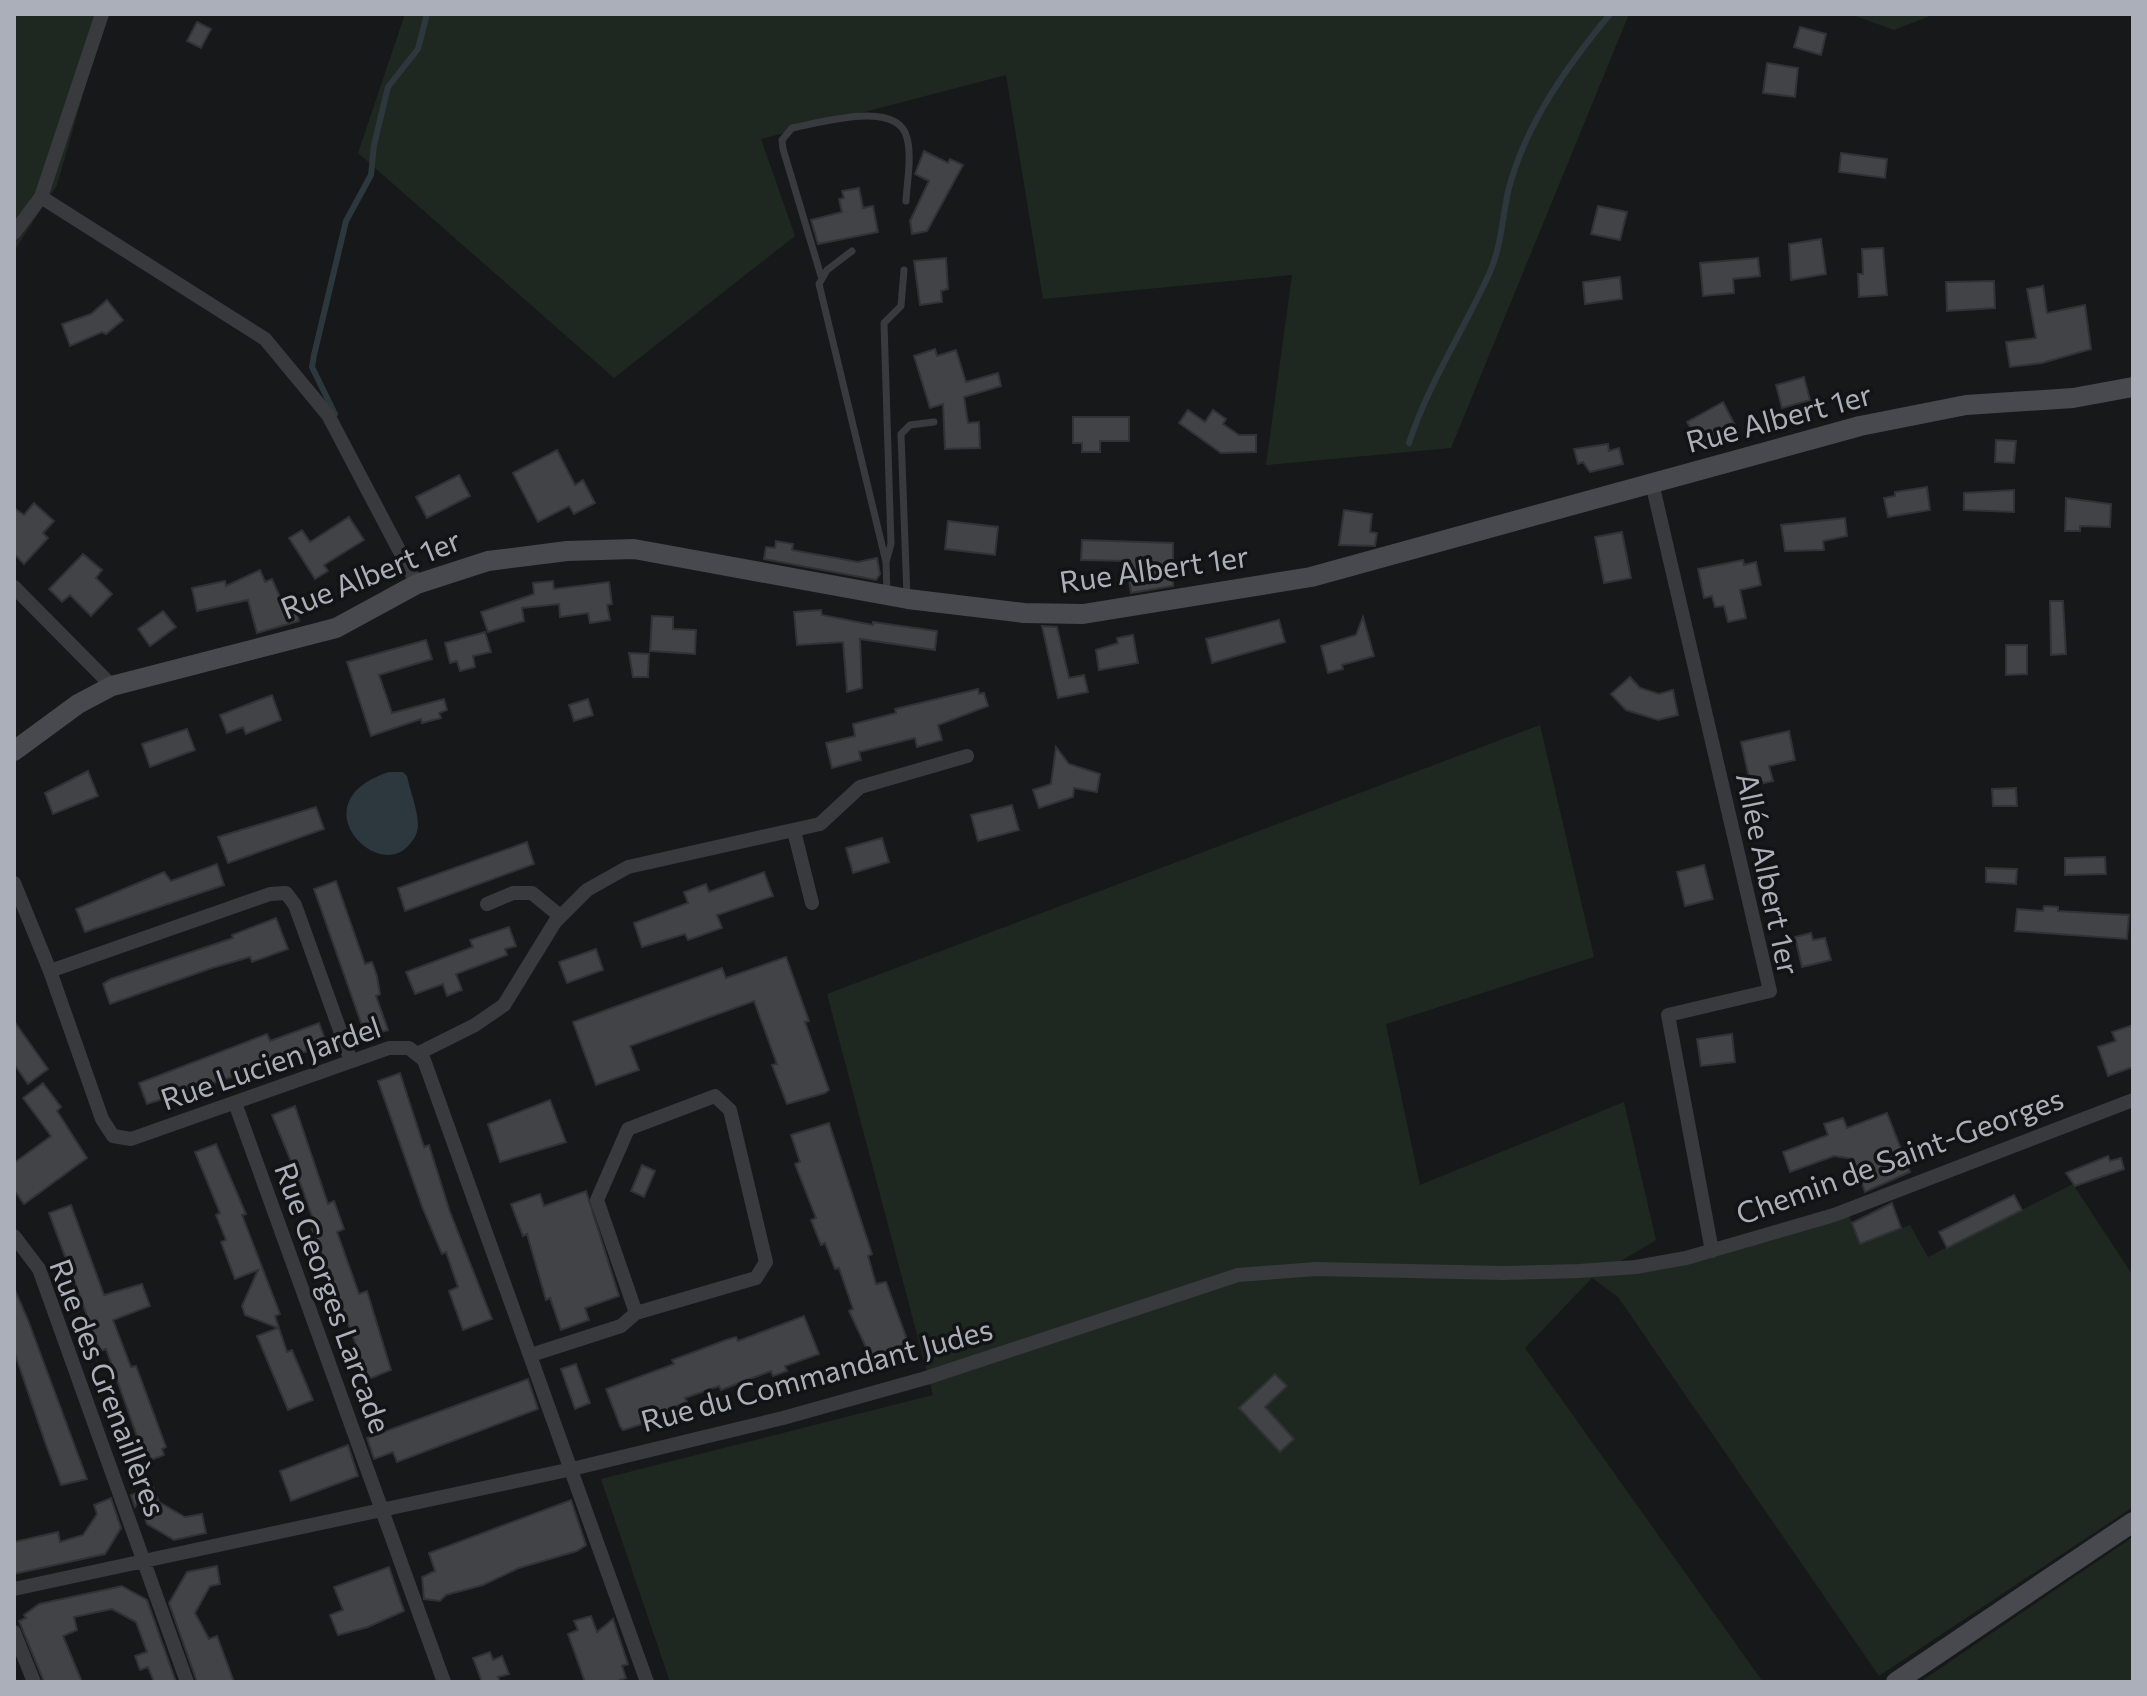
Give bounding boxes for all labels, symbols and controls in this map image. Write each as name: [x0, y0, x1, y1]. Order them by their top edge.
street label: Rue Albert 1er: [1681, 374, 1875, 459]
street label: Rue Albert 1er: [275, 520, 465, 626]
street label: Rue Albert 1er: [1057, 536, 1251, 599]
street label: Allée Albert 1er: [1730, 769, 1809, 978]
street label: Rue Lucien Jardel: [155, 1007, 385, 1117]
street label: Chemin de Saint-Georges: [1730, 1078, 2068, 1231]
street label: Rue Georges Larcade: [268, 1157, 401, 1437]
street label: Rue des Grenaillères: [43, 1253, 175, 1521]
street label: Rue du Commandant Judes: [637, 1309, 996, 1438]

